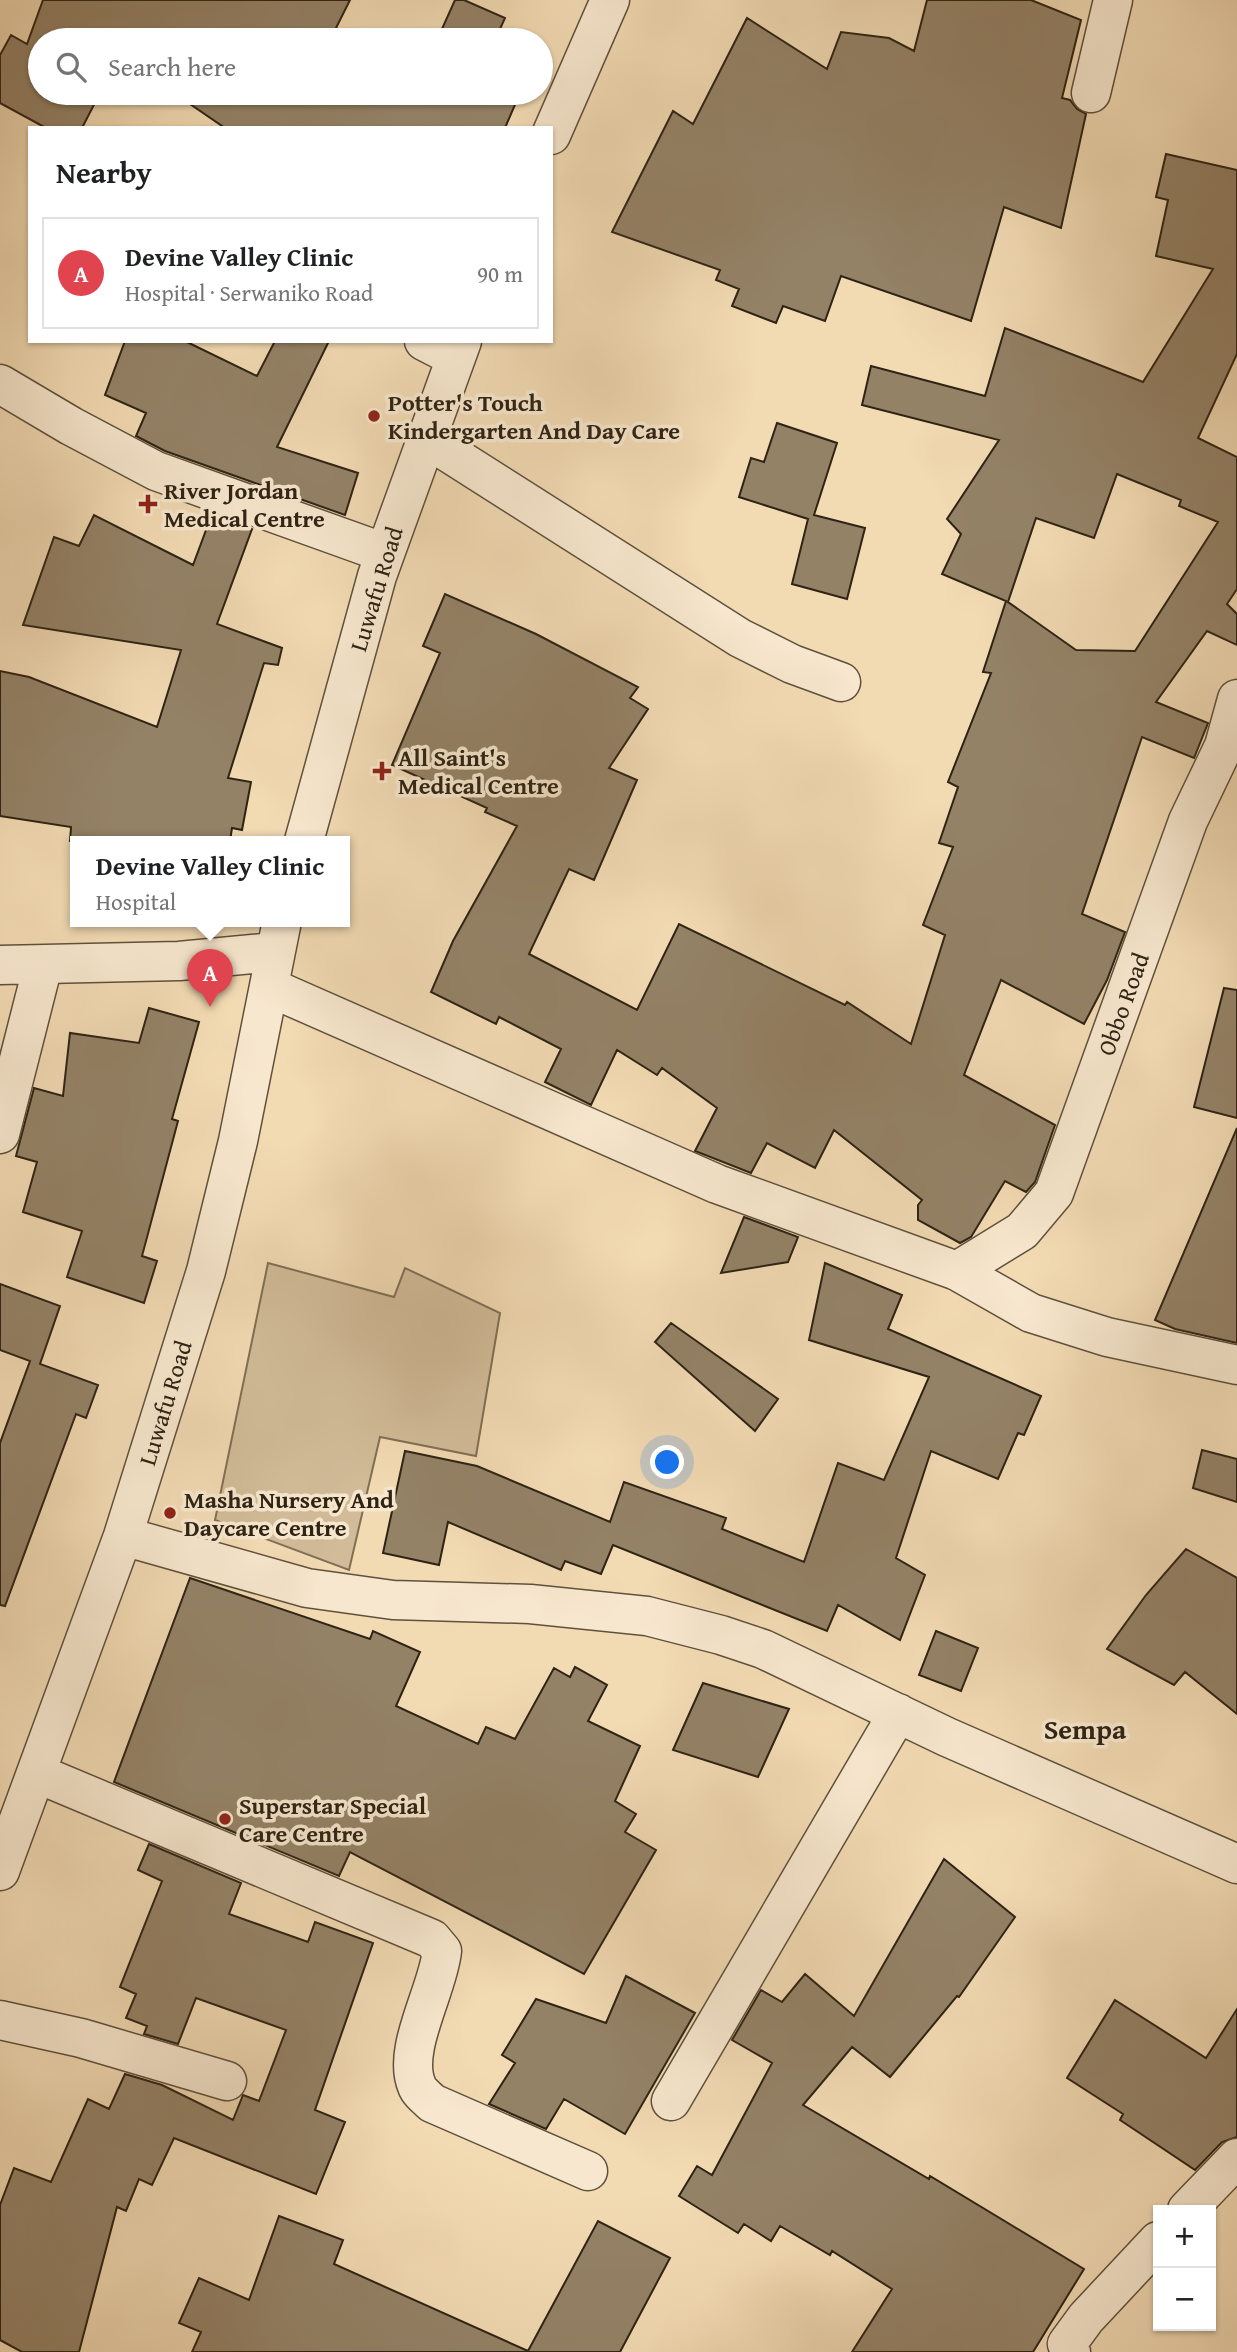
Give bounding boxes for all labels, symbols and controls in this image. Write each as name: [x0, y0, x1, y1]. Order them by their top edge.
search box: [28, 28, 553, 105]
text: Search here: [108, 47, 236, 86]
icon: search: [52, 48, 90, 86]
text: Nearby: [56, 150, 152, 194]
text: Devine Valley Clinic: [125, 237, 353, 276]
text: A: [74, 257, 88, 290]
text: 90 m: [477, 257, 523, 290]
text: Hospital · Serwaniko Road: [125, 276, 373, 309]
place label: Potter's Touch Kindergarten And Day Care: [388, 385, 680, 448]
marker: Potter's Touch Kindergarten And Day Care: [366, 408, 382, 424]
place label: River Jordan Medical Centre: [164, 473, 325, 536]
marker: River Jordan Medical Centre: [138, 494, 158, 514]
street label: Luwafu Road: [340, 522, 412, 656]
place label: All Saint's Medical Centre: [398, 740, 559, 803]
marker: All Saint's Medical Centre: [372, 761, 392, 781]
popup: [70, 836, 350, 927]
text: Devine Valley Clinic: [96, 846, 324, 885]
text: Hospital: [96, 885, 176, 918]
street label: Obbo Road: [1088, 947, 1158, 1060]
pin: A: [187, 949, 233, 1007]
street label: Luwafu Road: [129, 1336, 201, 1470]
your location: [650, 1445, 684, 1479]
place label: Masha Nursery And Daycare Centre: [184, 1482, 394, 1545]
marker: Masha Nursery And Daycare Centre: [162, 1505, 178, 1521]
district label: Sempa: [1044, 1708, 1127, 1749]
place label: Superstar Special Care Centre: [239, 1788, 427, 1851]
marker: Superstar Special Care Centre: [217, 1811, 233, 1827]
map controls: [1153, 2205, 1216, 2331]
button: +: [1153, 2205, 1216, 2268]
button: −: [1153, 2268, 1216, 2331]

